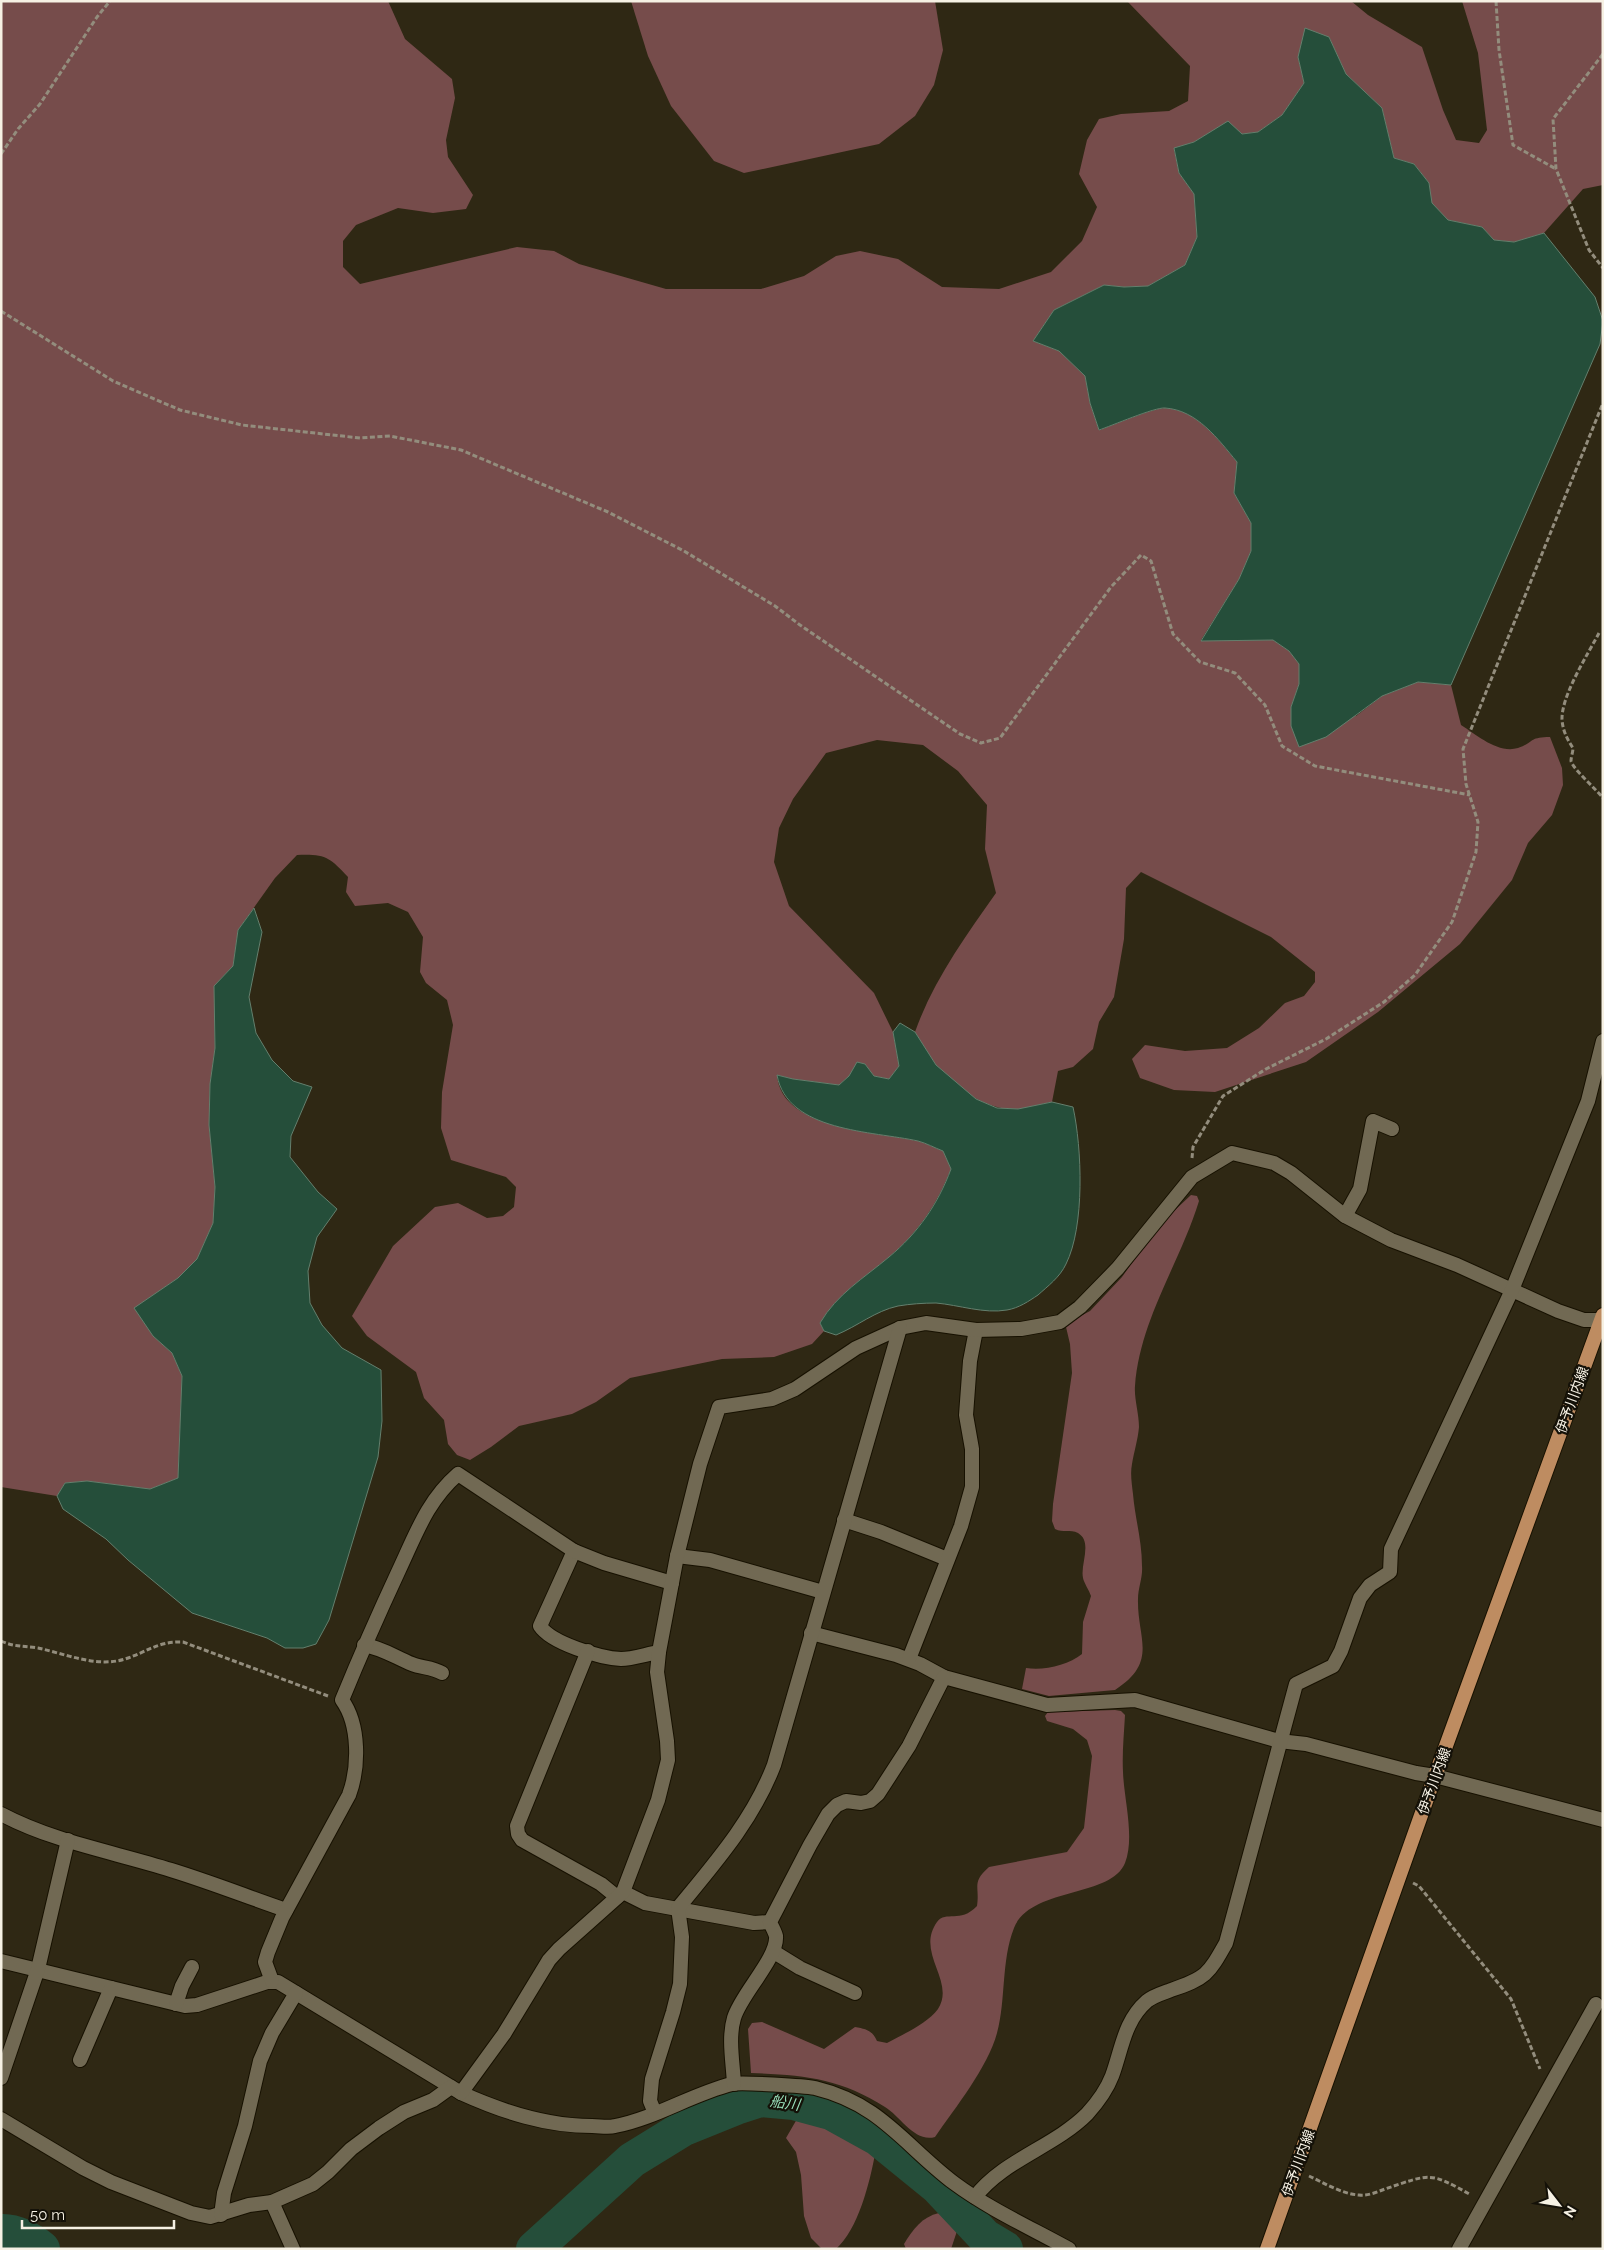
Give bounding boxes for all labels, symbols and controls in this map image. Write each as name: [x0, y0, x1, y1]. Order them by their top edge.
street label: 伊予川内線: [1553, 1364, 1591, 1436]
street label: 伊予川内線: [1415, 1745, 1453, 1817]
water label: 船川: [769, 2092, 803, 2114]
street label: 伊予川内線: [1279, 2127, 1317, 2199]
north arrow: [1534, 2180, 1584, 2230]
scale bar: [22, 2198, 175, 2230]
text: N: [1561, 2203, 1580, 2220]
text: 50 m: [30, 2206, 65, 2224]

